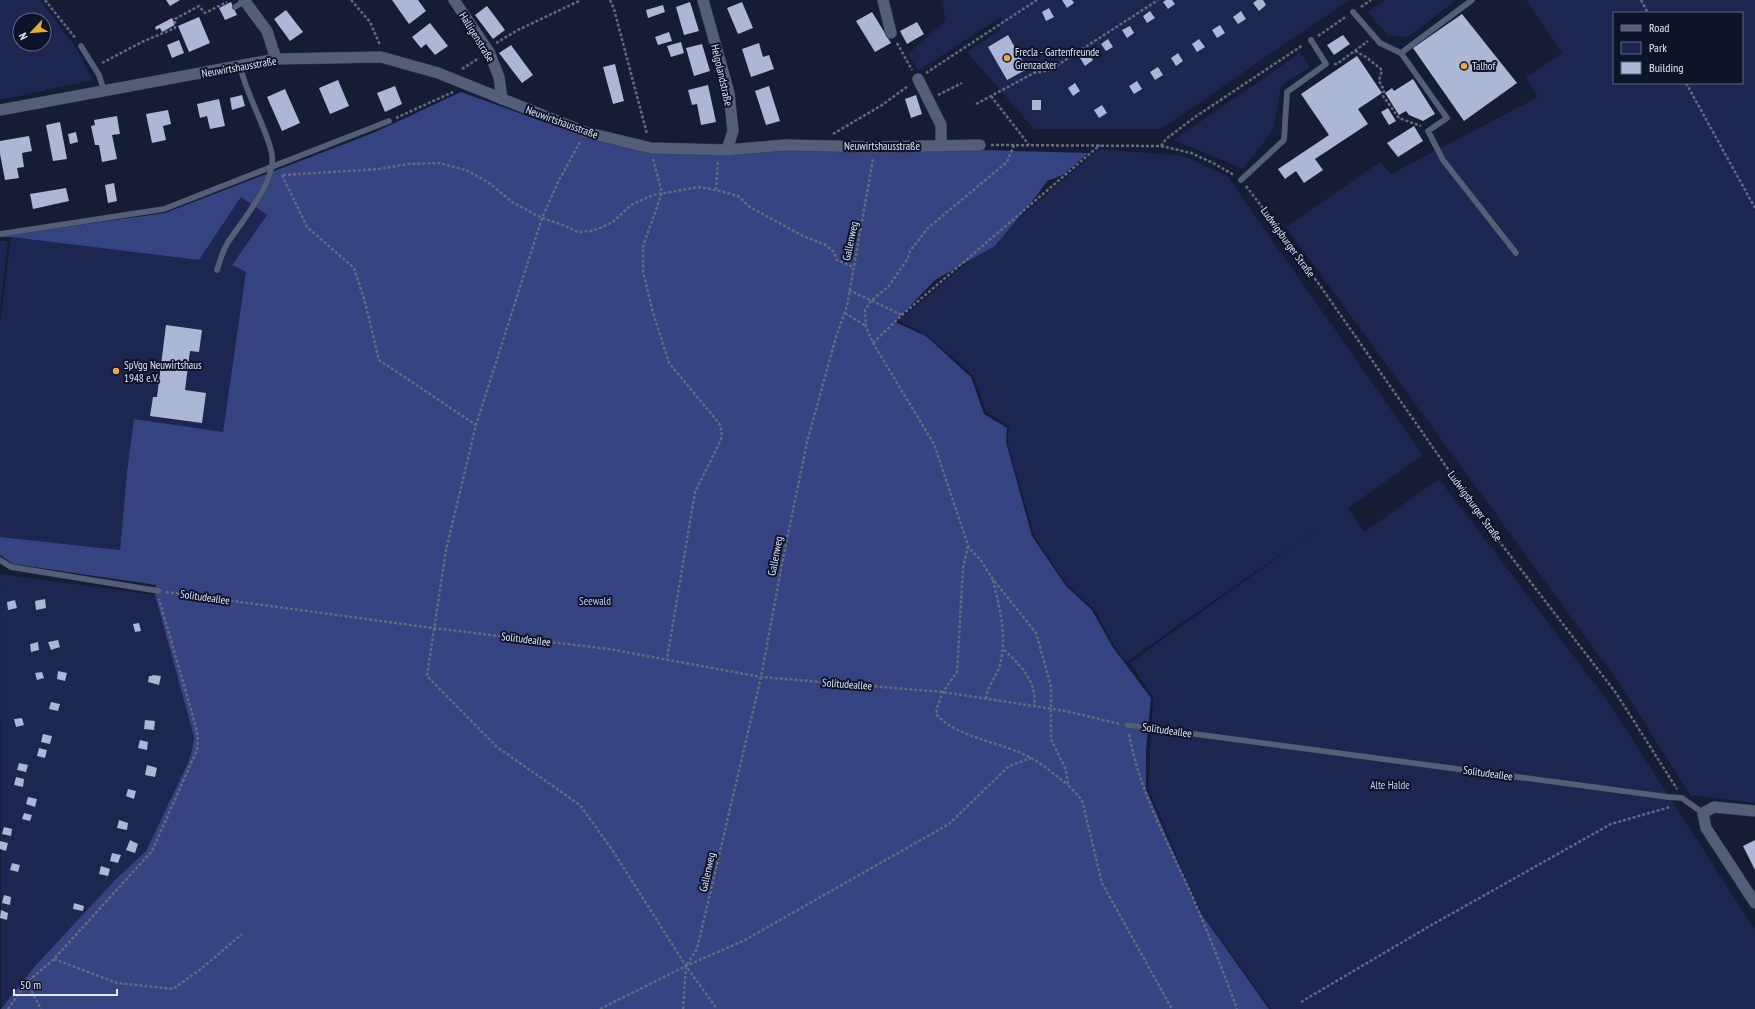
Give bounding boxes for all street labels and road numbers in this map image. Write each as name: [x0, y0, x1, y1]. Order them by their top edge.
street label: Halligenstraße: [456, 10, 498, 65]
street label: Helgolandstraße: [708, 43, 736, 108]
street label: Neuwirtshausstraße: [200, 53, 278, 80]
street label: Neuwirtshausstraße: [524, 102, 600, 142]
street label: Neuwirtshausstraße: [844, 139, 920, 153]
street label: Ludwigsburger Straße: [1258, 204, 1318, 280]
street label: Gallenweg: [839, 220, 861, 262]
street label: Ludwigsburger Straße: [1445, 468, 1505, 544]
street label: Gallenweg: [764, 535, 786, 577]
street label: Solitudeallee: [179, 587, 231, 607]
street label: Solitudeallee: [500, 629, 552, 649]
street label: Solitudeallee: [822, 675, 873, 693]
street label: Solitudeallee: [1141, 720, 1193, 740]
street label: Solitudeallee: [1462, 763, 1514, 783]
street label: Gallenweg: [696, 851, 718, 893]

